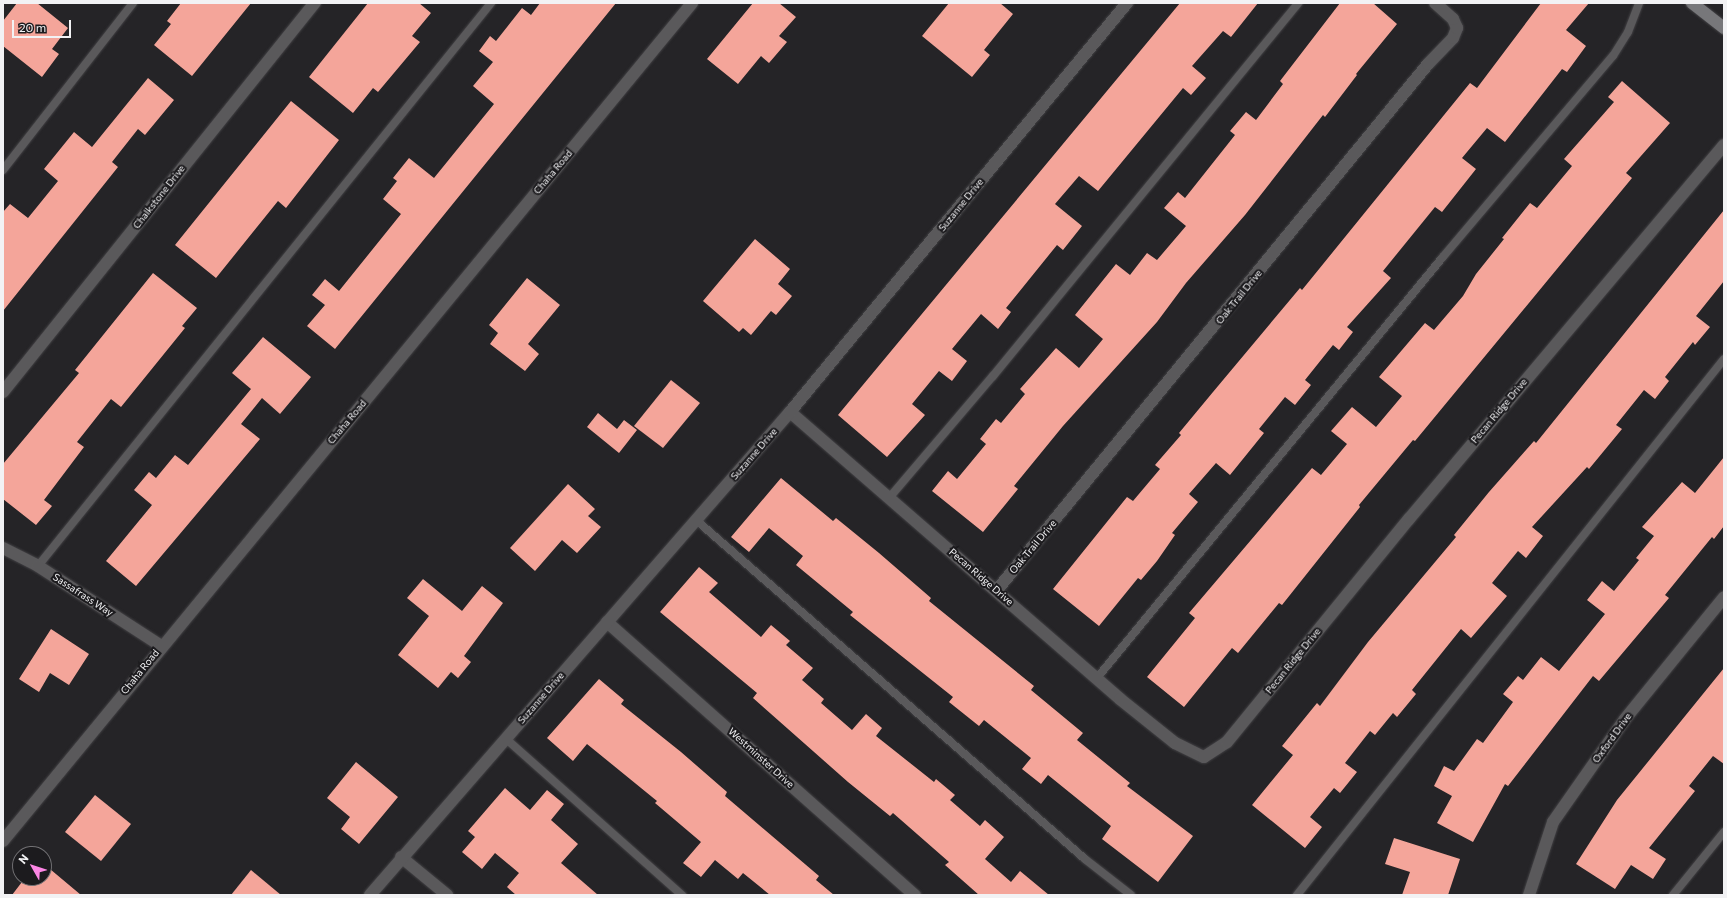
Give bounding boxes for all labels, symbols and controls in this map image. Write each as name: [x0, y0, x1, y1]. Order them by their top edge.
scale bar: [14, 12, 73, 38]
text: 20 m: [19, 20, 46, 34]
street label: Chaha Road: [531, 147, 575, 197]
street label: Chalkstone Drive: [130, 163, 188, 231]
street label: Suzanne Drive: [936, 176, 986, 234]
street label: Oak Trail Drive: [1213, 267, 1265, 327]
street label: Pecan Ridge Drive: [1468, 376, 1530, 446]
street label: Chaha Road: [325, 397, 369, 447]
street label: Suzanne Drive: [728, 426, 780, 482]
street label: Oak Trail Drive: [1007, 518, 1059, 576]
street label: Pecan Ridge Drive: [947, 546, 1015, 608]
street label: Sassafrass Way: [51, 571, 115, 619]
street label: Pecan Ridge Drive: [1263, 626, 1323, 696]
street label: Chaha Road: [118, 647, 162, 697]
street label: Suzanne Drive: [515, 670, 567, 726]
street label: Oxford Drive: [1590, 711, 1634, 765]
street label: Westminster Drive: [726, 725, 796, 791]
north arrow: [12, 846, 52, 886]
text: N: [15, 851, 31, 866]

